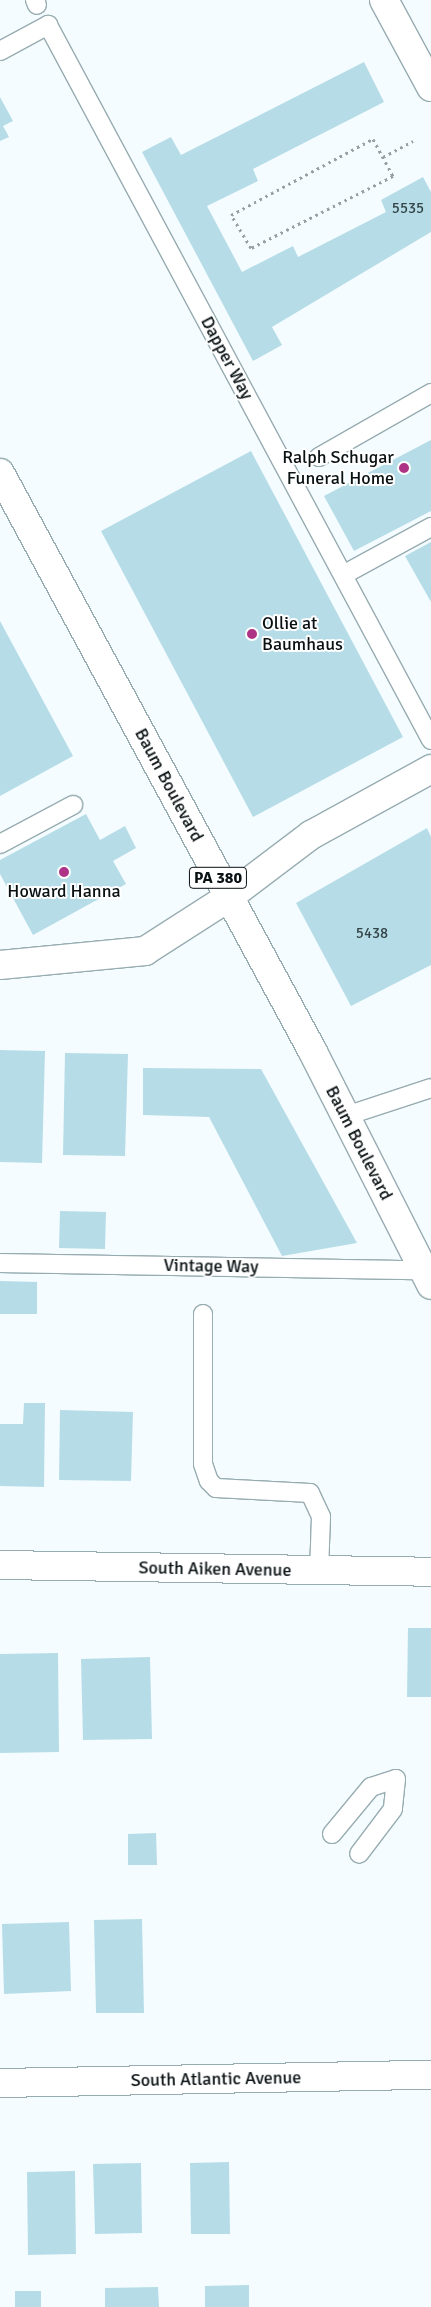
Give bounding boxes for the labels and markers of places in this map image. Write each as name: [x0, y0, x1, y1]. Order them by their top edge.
place label: Ralph Schugar Funeral Home: [282, 447, 394, 489]
marker: Ralph Schugar Funeral Home: [398, 462, 410, 474]
place label: Ollie at Baumhaus: [262, 613, 343, 656]
marker: Ollie at Baumhaus: [246, 628, 258, 640]
marker: Howard Hanna: [58, 866, 70, 878]
place label: Howard Hanna: [7, 880, 121, 902]

